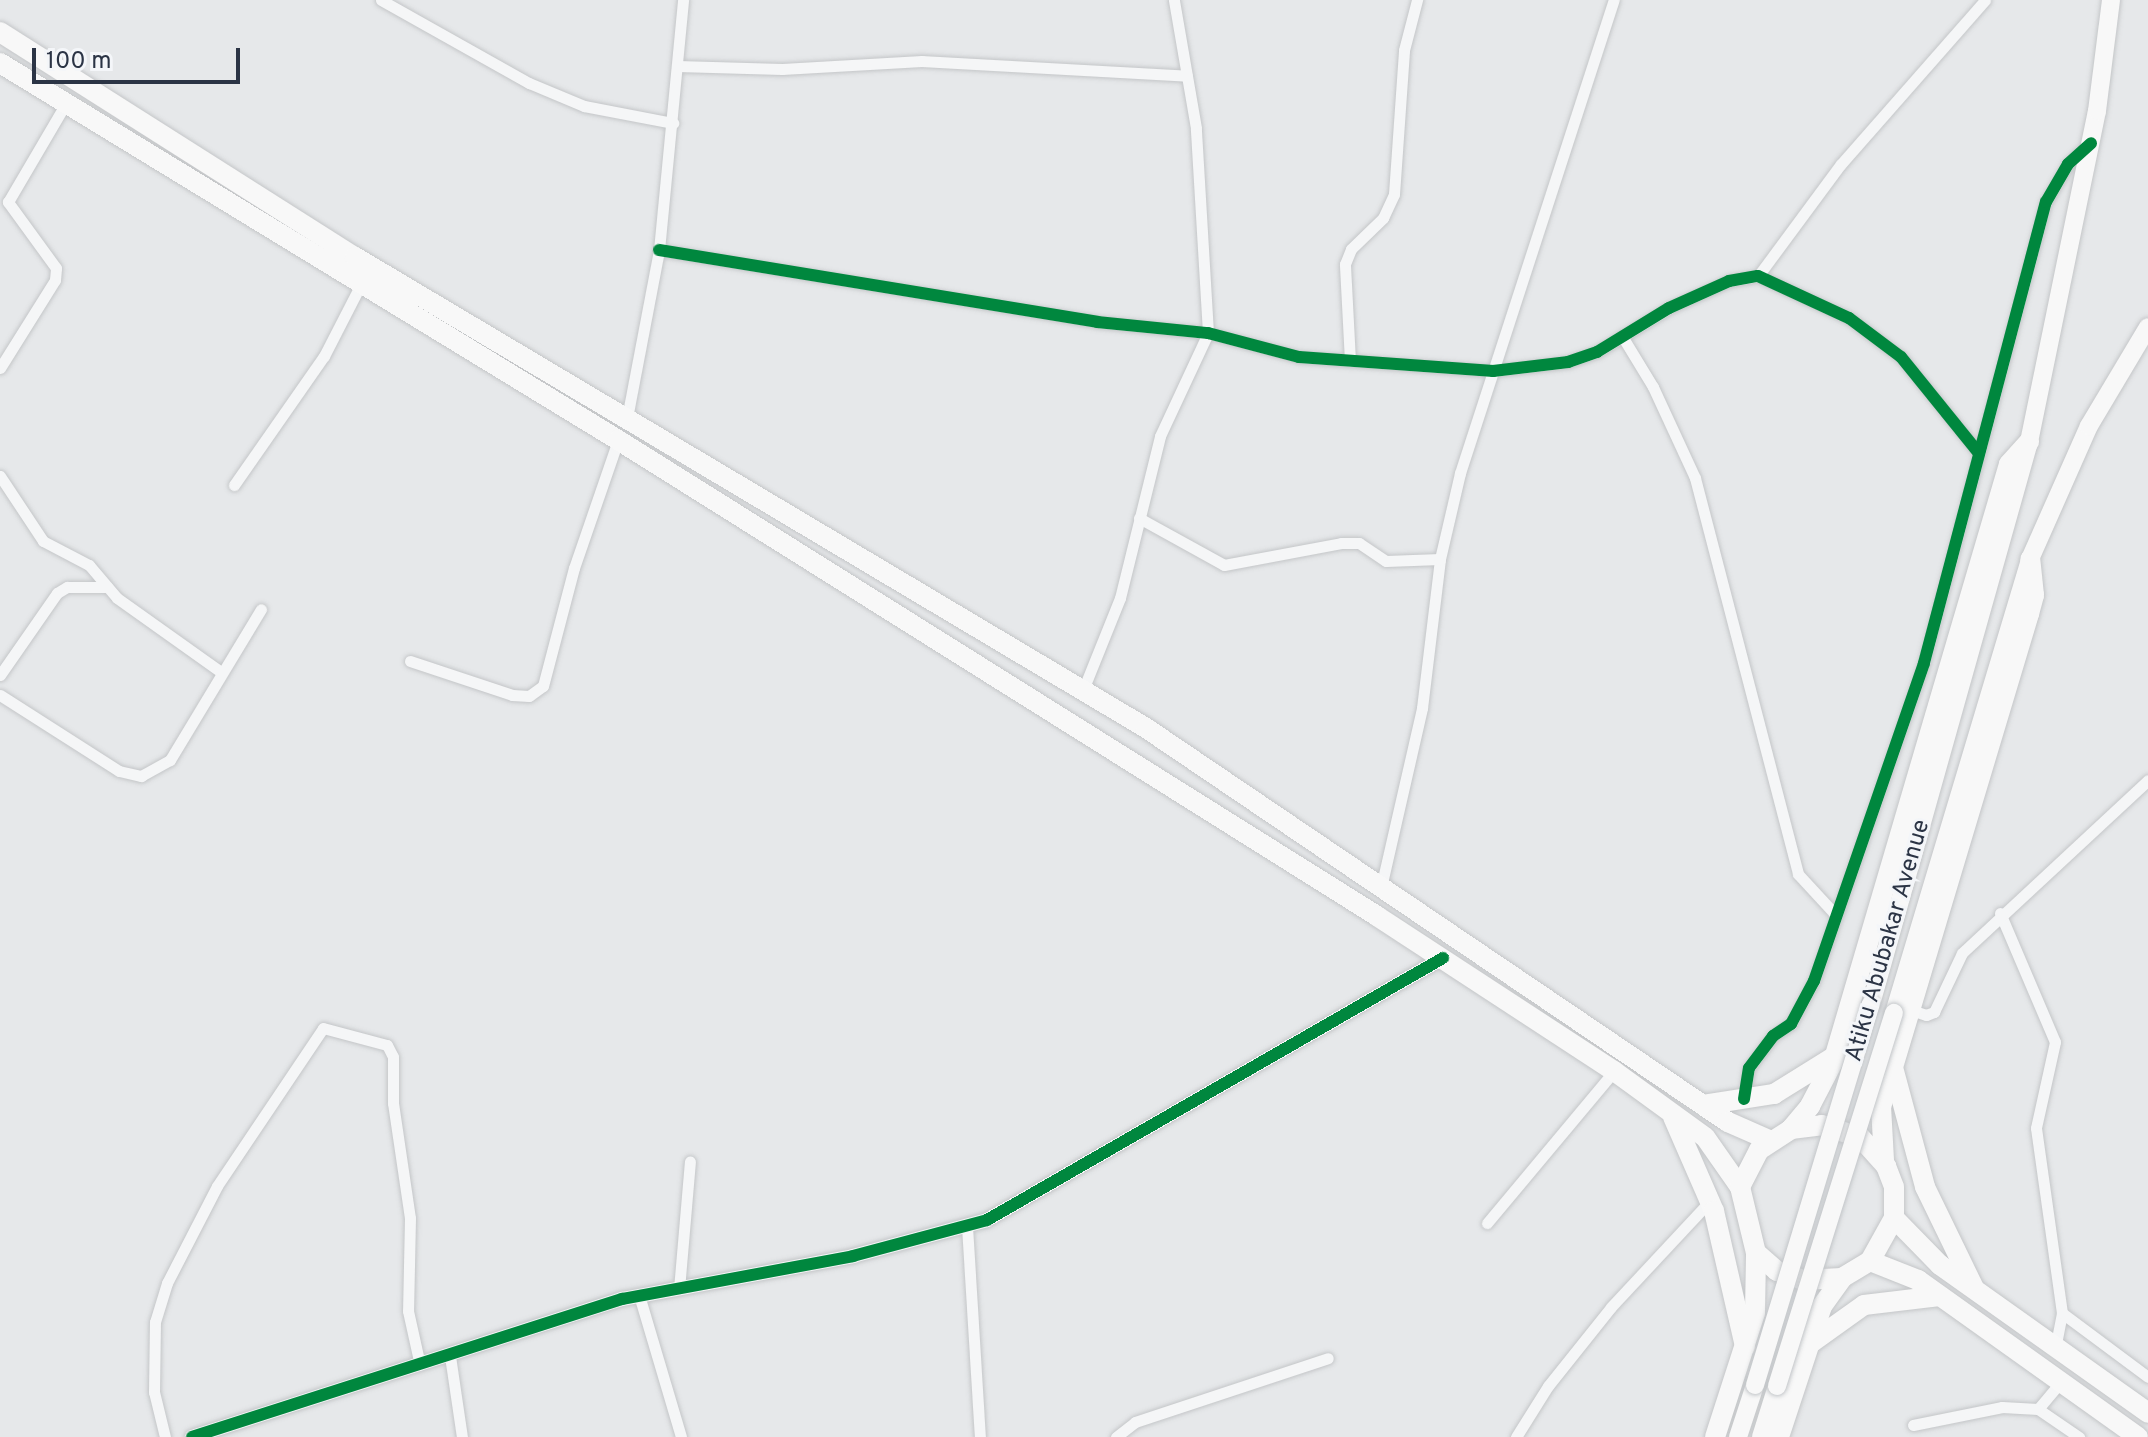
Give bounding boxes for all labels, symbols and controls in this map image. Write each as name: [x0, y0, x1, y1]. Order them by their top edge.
scale bar: [36, 32, 244, 82]
text: 100 m: [46, 47, 112, 77]
street label: Atiku Abubakar Avenue: [1840, 816, 1938, 1066]

